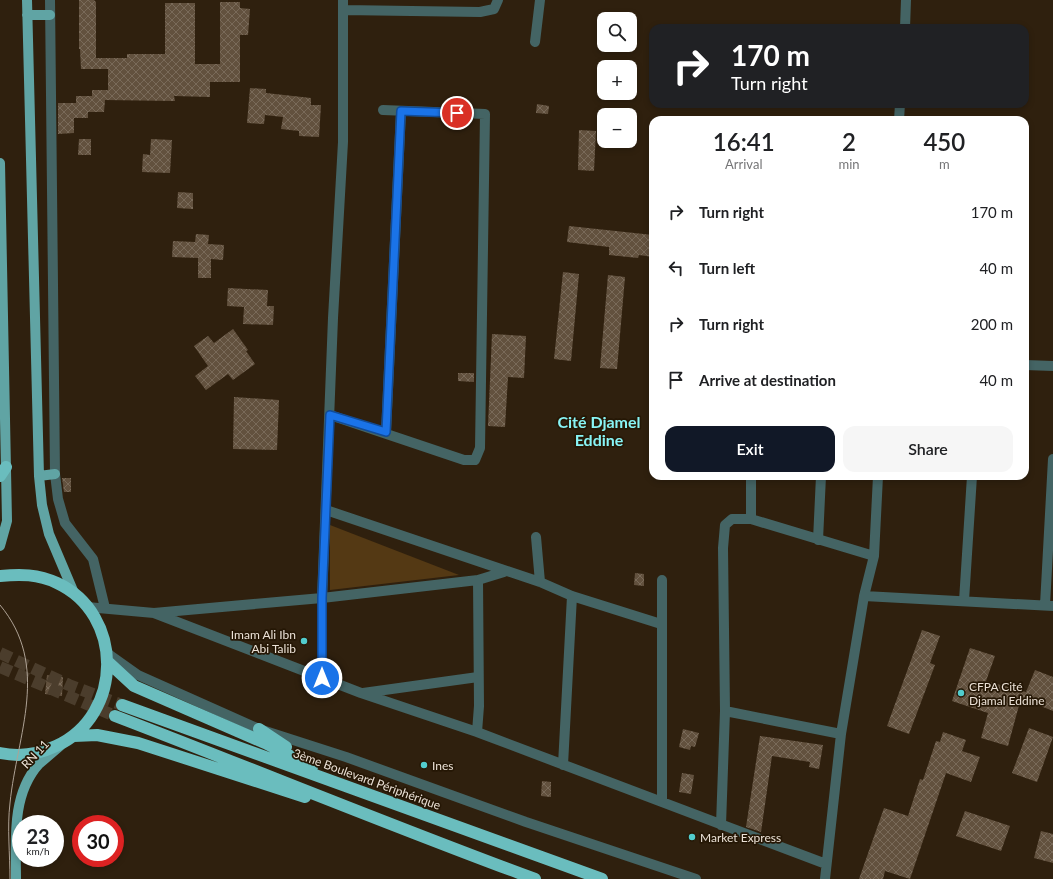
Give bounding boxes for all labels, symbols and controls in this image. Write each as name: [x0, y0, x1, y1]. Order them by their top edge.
map controls: [597, 12, 637, 148]
button: search: [597, 12, 637, 52]
text: 170 m: [731, 38, 810, 72]
icon: right: [665, 40, 717, 92]
button: +: [597, 60, 637, 100]
text: Turn right: [731, 72, 808, 94]
pin: [440, 96, 474, 130]
icon: arrive: [446, 102, 468, 124]
button: −: [597, 108, 637, 148]
text: 16:41: [713, 127, 775, 156]
text: 2: [842, 127, 856, 156]
text: 450: [923, 127, 965, 156]
text: Arrival: [725, 156, 762, 172]
text: min: [838, 156, 860, 172]
text: m: [939, 156, 950, 172]
icon: right: [665, 201, 687, 223]
text: Turn right: [699, 203, 764, 221]
text: 170 m: [971, 203, 1013, 221]
icon: left: [665, 257, 687, 279]
text: Turn left: [699, 259, 755, 277]
text: 40 m: [979, 259, 1013, 277]
icon: right: [665, 313, 687, 335]
text: Turn right: [699, 315, 764, 333]
text: 200 m: [971, 315, 1013, 333]
icon: arrive: [665, 369, 687, 391]
text: Arrive at destination: [699, 371, 836, 389]
text: 40 m: [979, 371, 1013, 389]
district label: Cité Djamel Eddine: [557, 412, 641, 449]
button: Exit: [665, 426, 835, 472]
button: Share: [843, 426, 1013, 472]
place label: Imam Ali Ibn Abi Talib: [231, 627, 296, 656]
marker: Imam Ali Ibn Abi Talib: [299, 636, 309, 646]
position arrow: [301, 657, 343, 699]
place label: CFPA Cité Djamal Eddine: [969, 679, 1045, 708]
marker: CFPA Cité Djamal Eddine: [956, 688, 966, 698]
street label: RN 11: [18, 737, 52, 771]
street label: 3ème Boulevard Périphérique: [291, 745, 443, 813]
place label: Ines: [432, 758, 454, 773]
marker: Ines: [419, 760, 429, 770]
speed limit sign: 30: [72, 815, 124, 867]
text: 23: [26, 824, 50, 848]
place label: Market Express: [700, 830, 781, 845]
marker: Market Express: [687, 832, 697, 842]
text: km/h: [26, 845, 50, 857]

